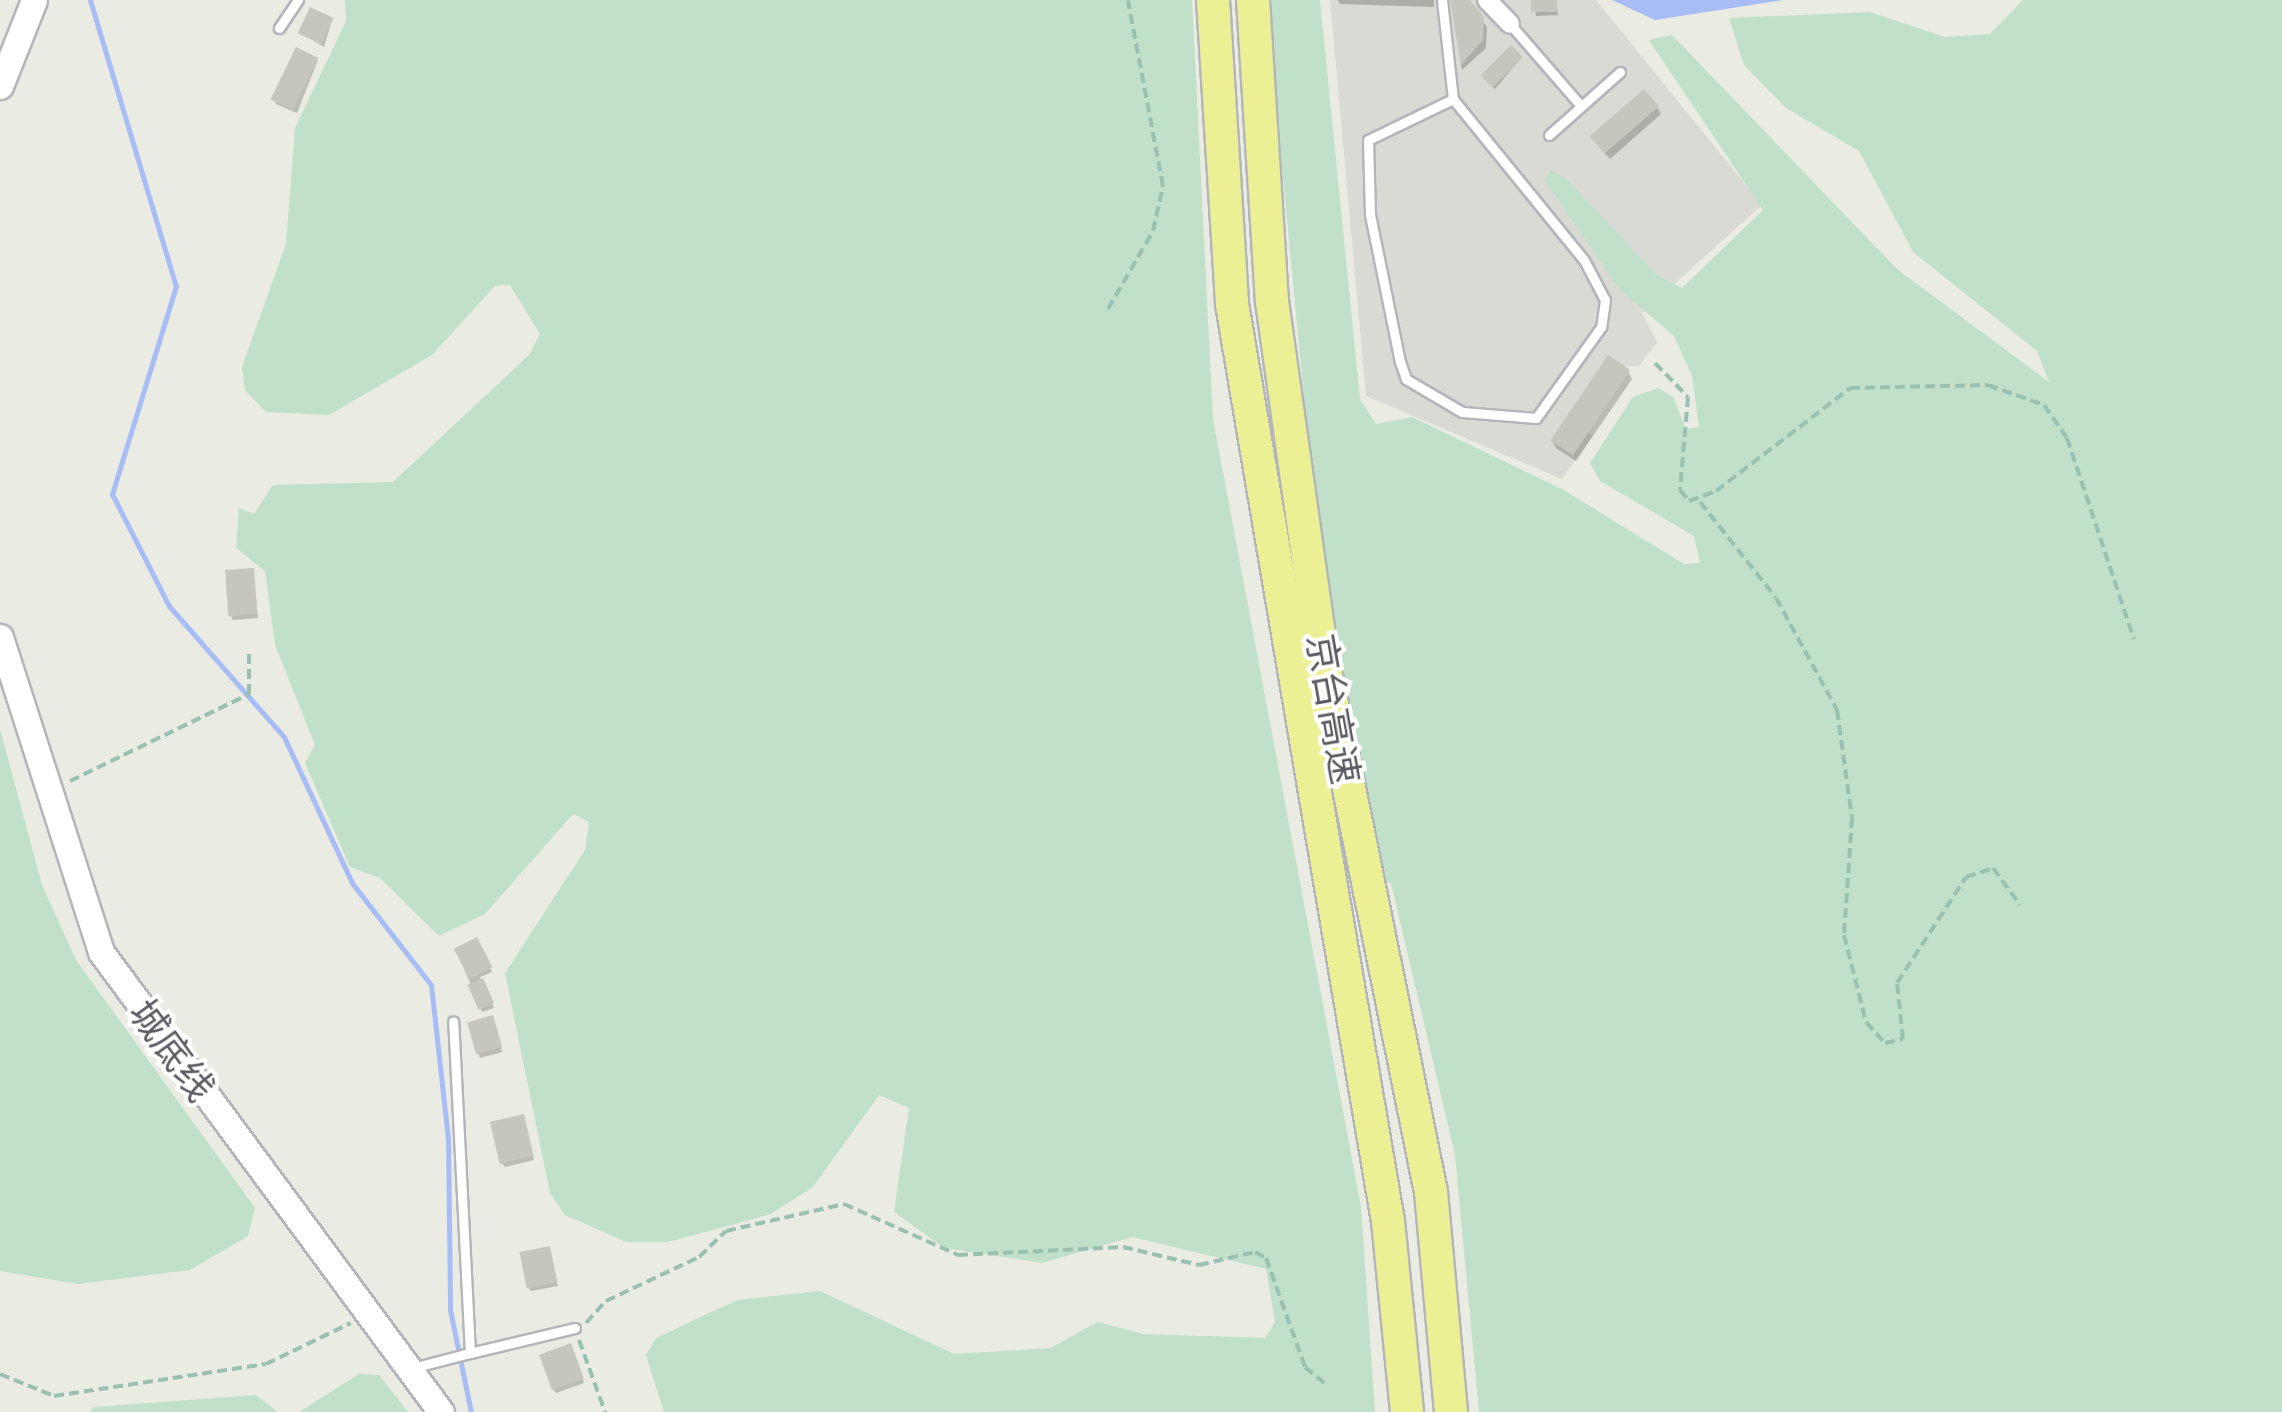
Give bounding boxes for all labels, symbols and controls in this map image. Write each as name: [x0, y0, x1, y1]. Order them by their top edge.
street label: 京台高速: [1296, 630, 1368, 788]
street label: 城底线: [119, 991, 223, 1111]

